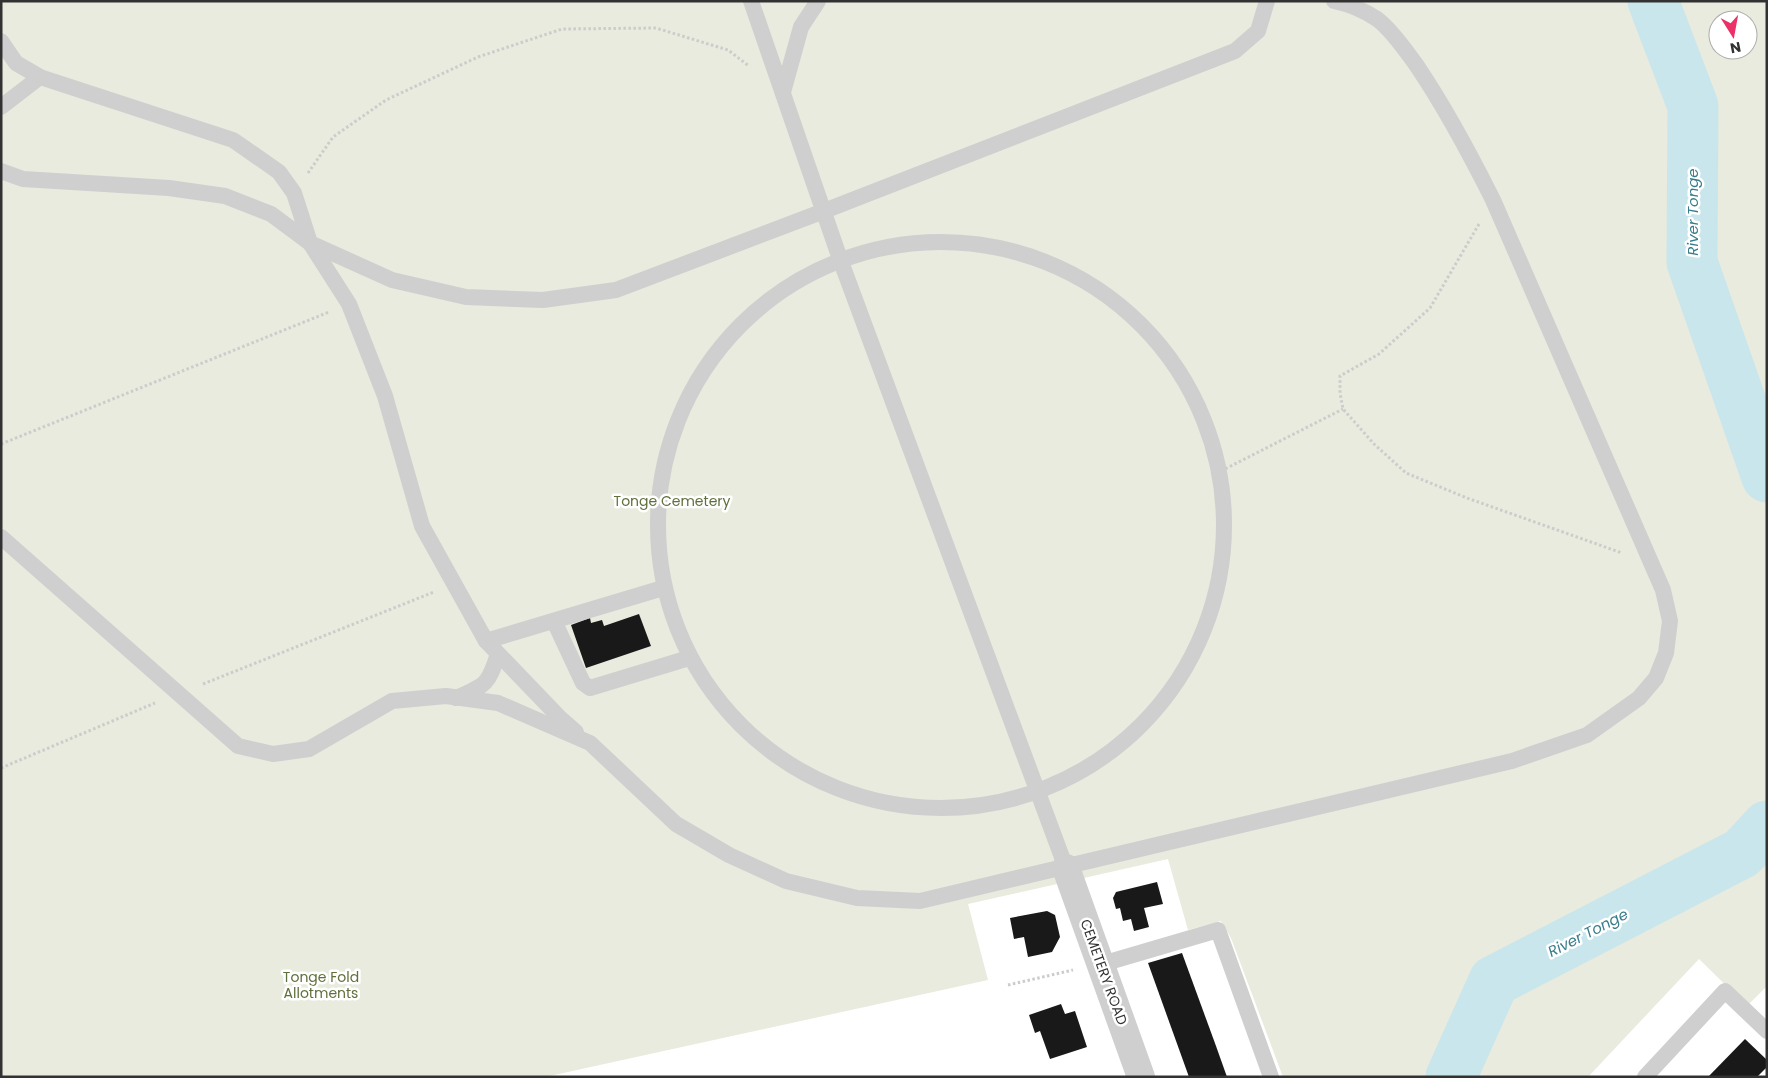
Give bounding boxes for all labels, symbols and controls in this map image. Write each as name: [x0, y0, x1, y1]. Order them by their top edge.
north arrow: [1708, 10, 1758, 60]
text: N: [1728, 37, 1743, 59]
water label: River Tonge: [1682, 168, 1703, 256]
park label: Tonge Cemetery: [614, 491, 731, 511]
water label: River Tonge: [1544, 903, 1631, 962]
street label: CEMETERY ROAD: [1076, 916, 1132, 1028]
park label: Tonge Fold Allotments: [283, 967, 359, 1003]

